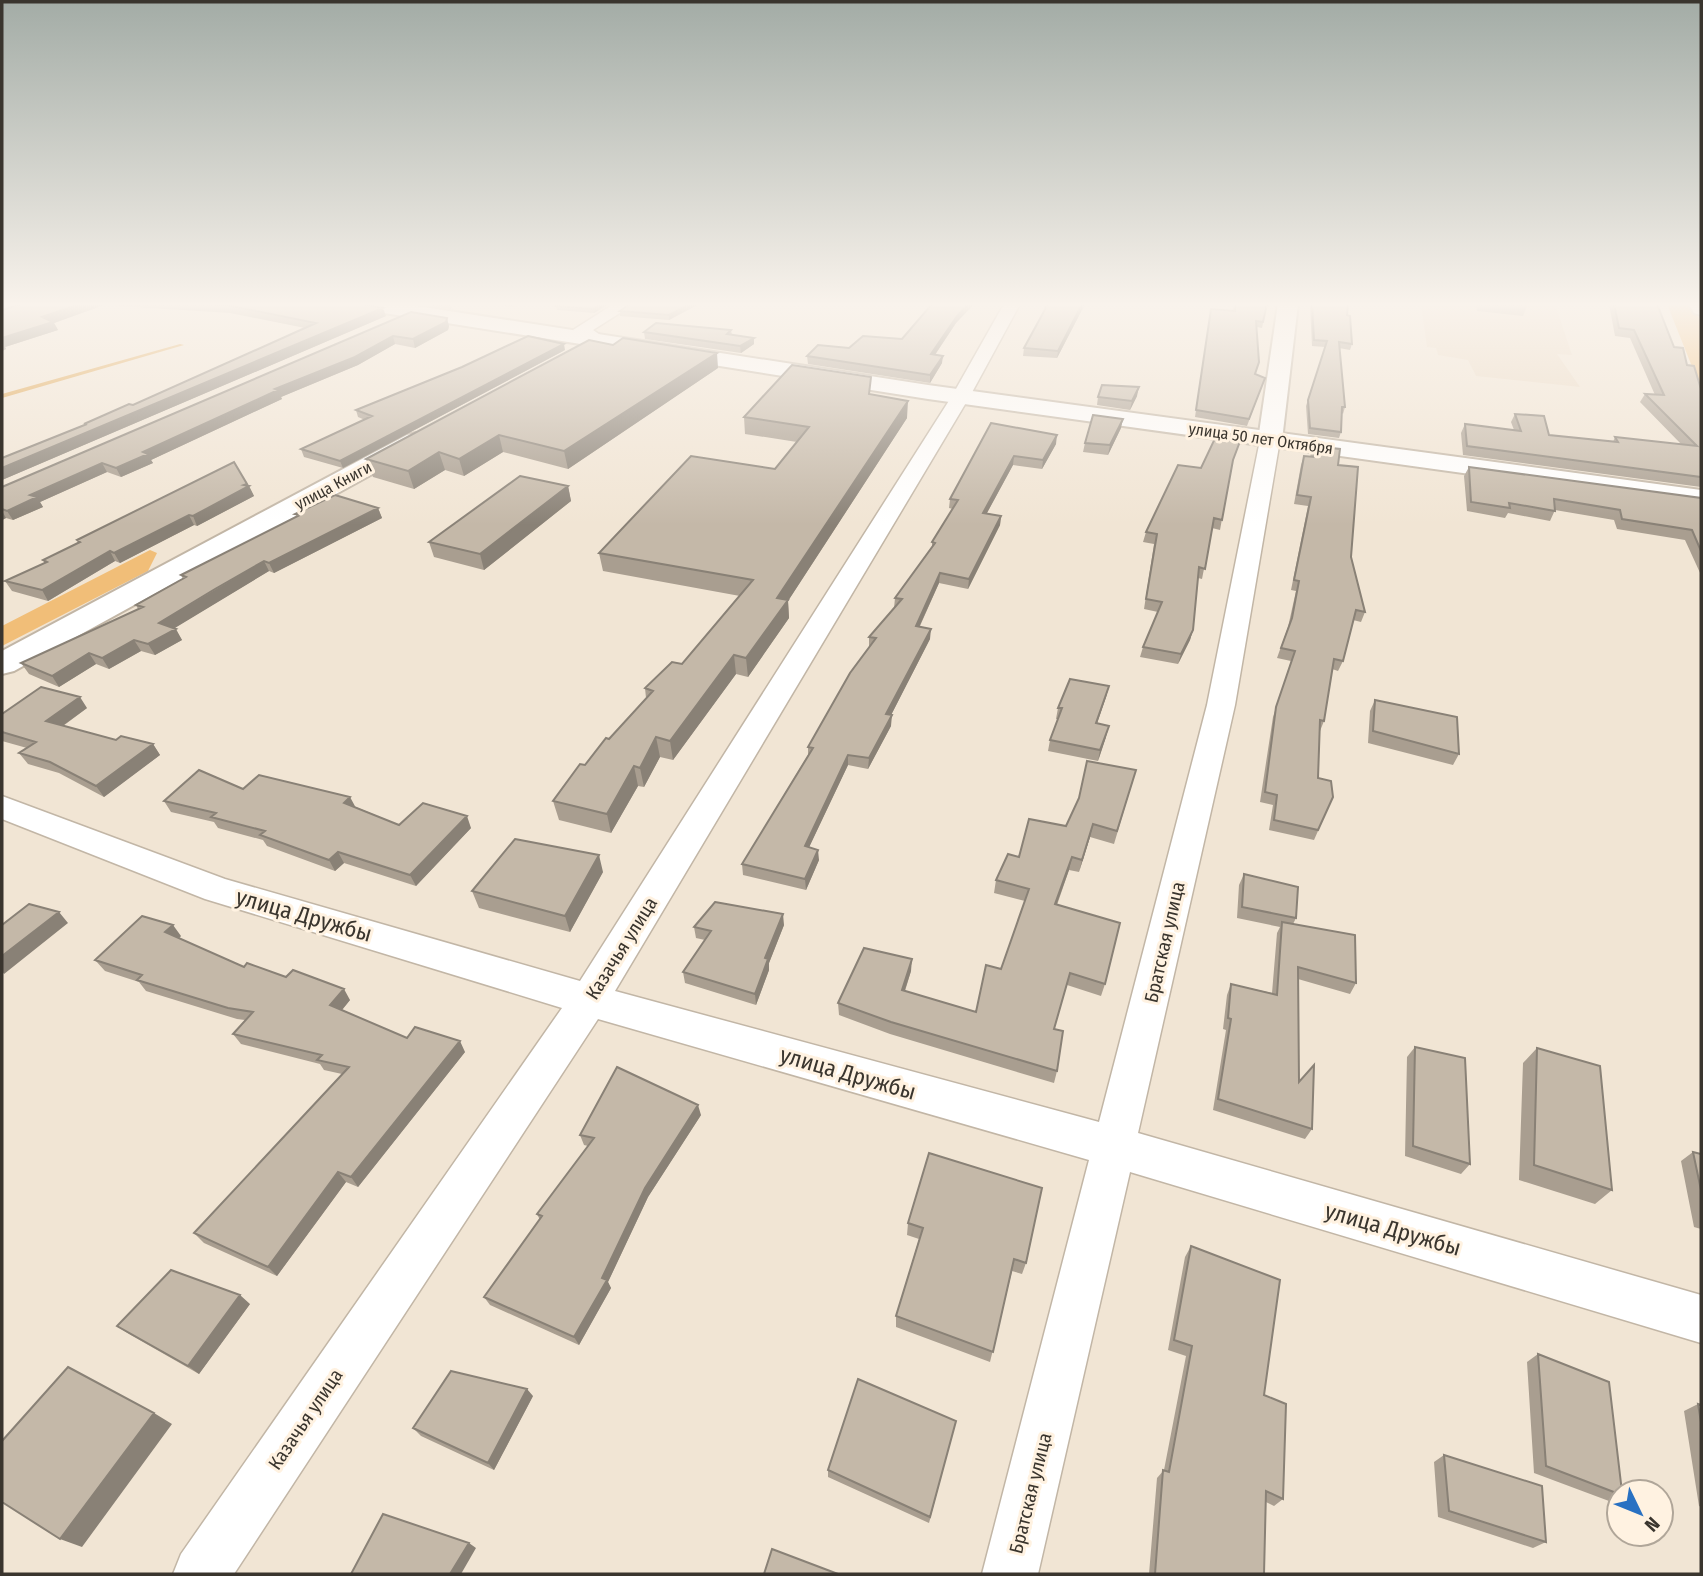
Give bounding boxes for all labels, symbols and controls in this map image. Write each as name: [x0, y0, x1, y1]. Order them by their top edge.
street label: улица 50 лет Октября: [1188, 419, 1334, 458]
street label: улица Книги: [292, 457, 375, 514]
street label: Братская улица: [1139, 879, 1190, 1005]
street label: улица Дружбы: [233, 882, 375, 948]
street label: Казачья улица: [581, 893, 662, 1004]
street label: улица Дружбы: [777, 1040, 919, 1106]
street label: улица Дружбы: [1322, 1196, 1464, 1262]
street label: Казачья улица: [263, 1365, 348, 1474]
street label: Братская улица: [1004, 1430, 1057, 1556]
north arrow: [1605, 1478, 1675, 1548]
text: N: [1640, 1512, 1664, 1536]

